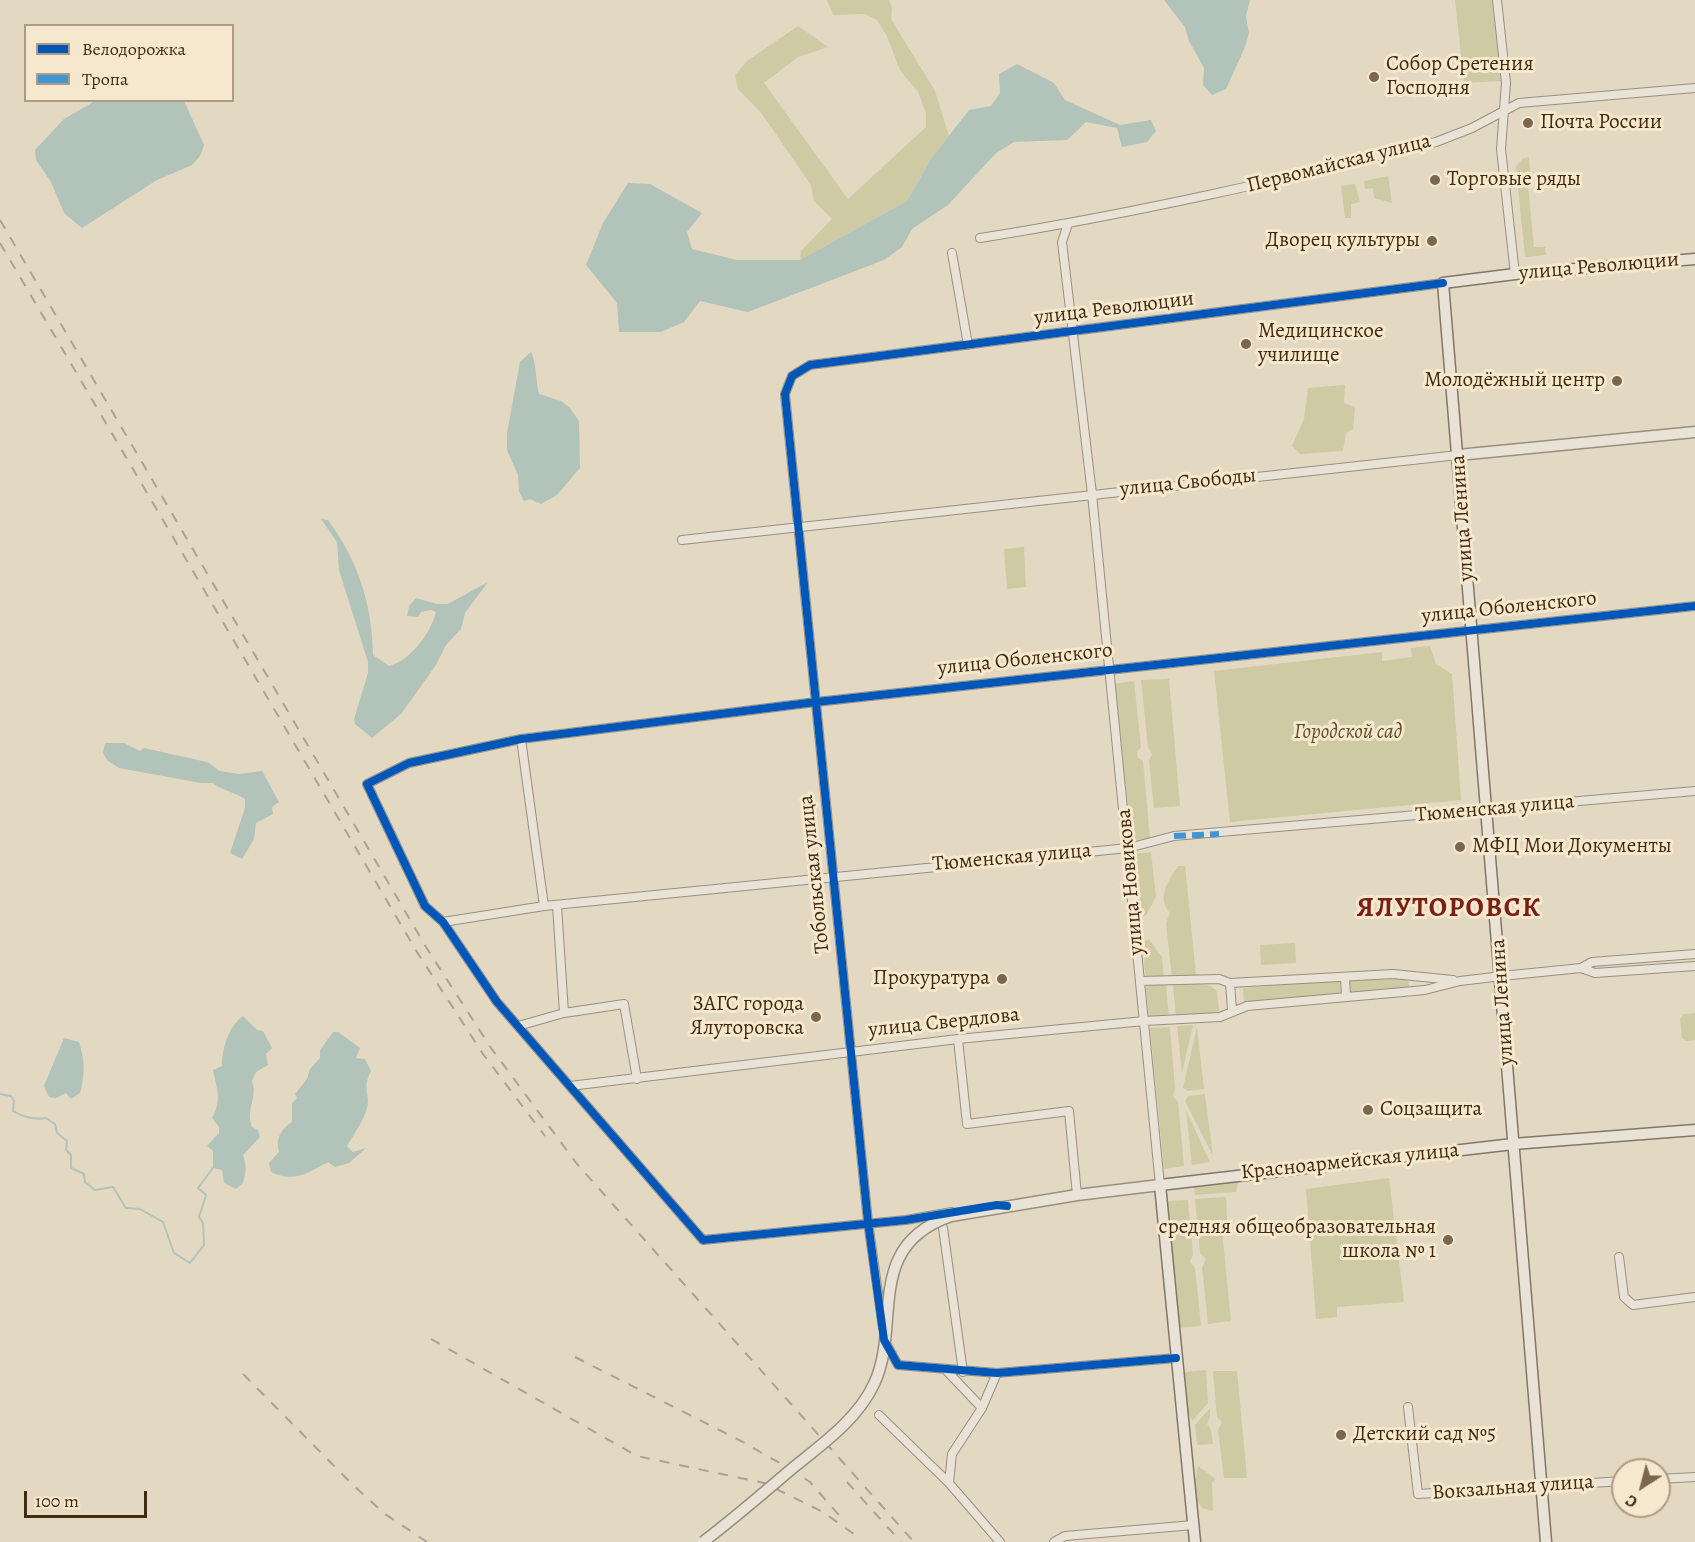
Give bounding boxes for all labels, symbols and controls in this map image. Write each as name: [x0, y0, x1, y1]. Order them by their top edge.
legend: [24, 24, 234, 102]
text: Велодорожка: [82, 37, 186, 61]
place label: Собор Сретения Господня: [1386, 52, 1534, 102]
text: Тропа: [82, 67, 128, 91]
marker: Собор Сретения Господня: [1367, 70, 1381, 84]
place label: Почта России: [1540, 110, 1662, 136]
marker: Почта России: [1521, 116, 1535, 130]
street label: Первомайская улица: [1244, 129, 1434, 199]
place label: Торговые ряды: [1447, 167, 1581, 193]
marker: Торговые ряды: [1428, 173, 1442, 187]
place label: Дворец культуры: [1266, 228, 1420, 254]
marker: Дворец культуры: [1425, 234, 1439, 248]
street label: улица Революции: [1518, 247, 1680, 287]
street label: улица Революции: [1033, 287, 1195, 331]
place label: Медицинское училище: [1258, 319, 1384, 369]
marker: Медицинское училище: [1239, 337, 1253, 351]
place label: Молодёжный центр: [1424, 368, 1605, 394]
marker: Молодёжный центр: [1610, 374, 1624, 388]
street label: улица Ленина: [1446, 454, 1480, 582]
street label: улица Свободы: [1119, 463, 1257, 503]
street label: улица Оболенского: [1420, 586, 1598, 630]
street label: улица Оболенского: [936, 638, 1114, 682]
park label: Городской сад: [1294, 720, 1402, 746]
street label: Тюменская улица: [1415, 790, 1575, 828]
street label: Тобольская улица: [794, 793, 836, 955]
street label: улица Новикова: [1112, 808, 1150, 956]
place label: МФЦ Мои Документы: [1472, 834, 1672, 860]
street label: Тюменская улица: [932, 839, 1092, 877]
marker: МФЦ Мои Документы: [1453, 840, 1467, 854]
district label: ЯЛУТОРОВСК: [1357, 893, 1541, 925]
street label: улица Ленина: [1486, 938, 1520, 1066]
place label: Прокуратура: [873, 966, 990, 992]
marker: Прокуратура: [995, 972, 1009, 986]
place label: ЗАГС города Ялуторовска: [690, 992, 804, 1042]
street label: улица Свердлова: [867, 1003, 1021, 1043]
marker: ЗАГС города Ялуторовска: [809, 1010, 823, 1024]
place label: Соцзащита: [1380, 1097, 1482, 1123]
marker: Соцзащита: [1361, 1103, 1375, 1117]
street label: Красноармейская улица: [1240, 1138, 1460, 1186]
place label: средняя общеобразовательная школа № 1: [1159, 1215, 1436, 1265]
marker: средняя общеобразовательная школа № 1: [1441, 1233, 1455, 1247]
place label: Детский сад №5: [1353, 1422, 1496, 1448]
marker: Детский сад №5: [1334, 1428, 1348, 1442]
north arrow: [1611, 1458, 1671, 1518]
street label: Вокзальная улица: [1431, 1470, 1595, 1506]
scale bar: [27, 1479, 150, 1517]
text: 100 m: [35, 1489, 79, 1513]
text: С: [1621, 1489, 1642, 1513]

